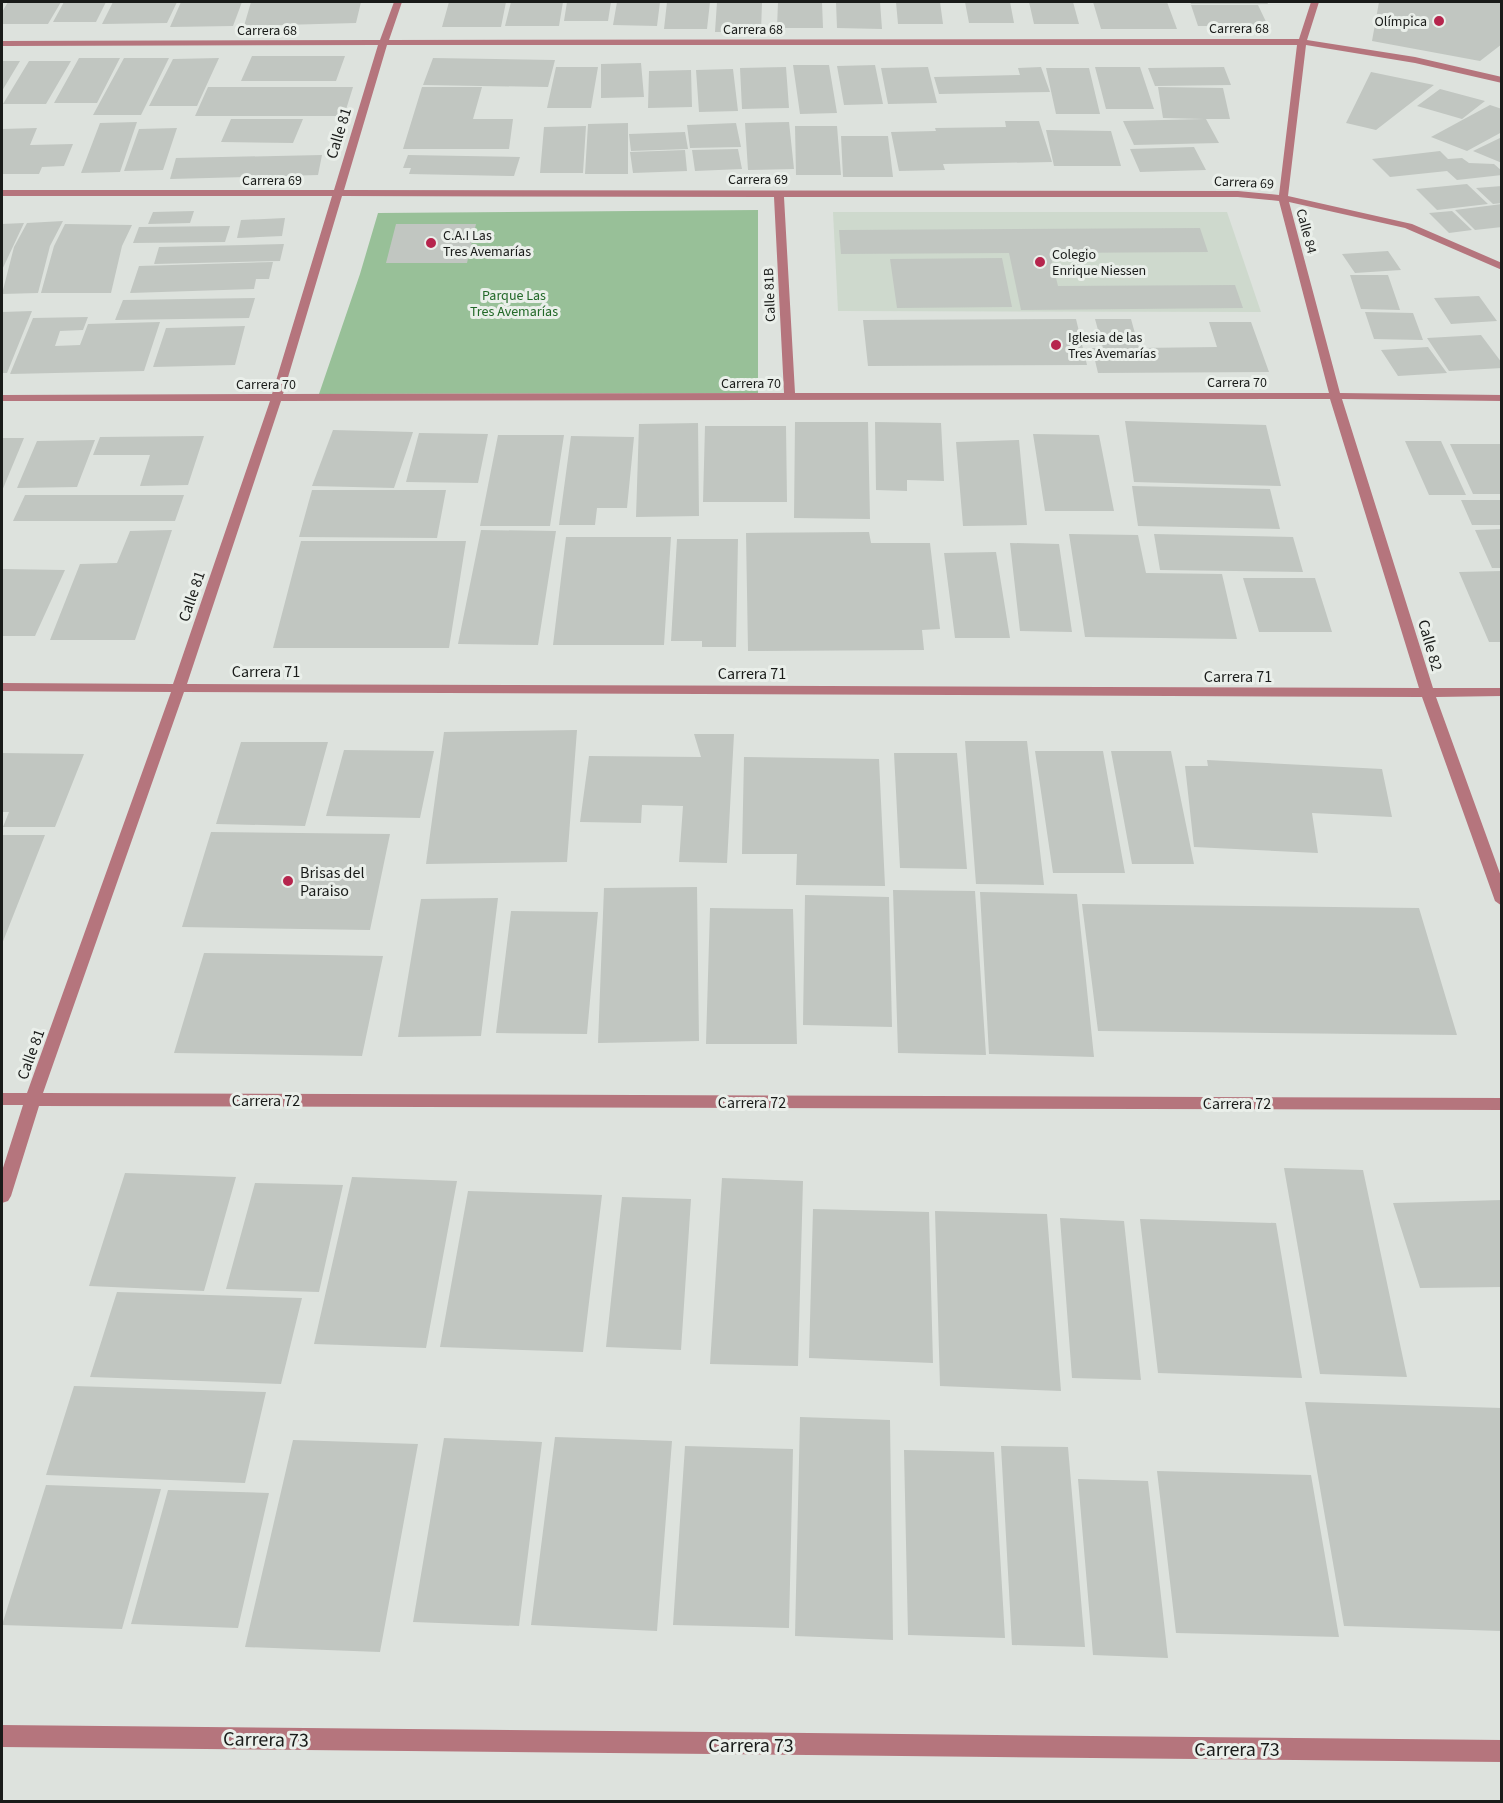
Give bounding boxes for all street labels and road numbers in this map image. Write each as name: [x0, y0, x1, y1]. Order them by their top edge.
street label: Carrera 68: [1209, 19, 1269, 39]
street label: Carrera 68: [723, 20, 783, 40]
street label: Carrera 68: [237, 21, 297, 41]
street label: Calle 81: [321, 105, 357, 162]
street label: Carrera 69: [728, 170, 788, 190]
street label: Carrera 69: [242, 171, 302, 191]
street label: Carrera 69: [1214, 171, 1274, 195]
street label: Calle 84: [1290, 207, 1322, 256]
street label: Calle 81B: [759, 268, 781, 322]
street label: Carrera 70: [1207, 373, 1267, 393]
street label: Carrera 70: [721, 374, 781, 394]
street label: Carrera 70: [236, 375, 296, 395]
street label: Calle 81: [173, 568, 211, 625]
street label: Calle 82: [1412, 617, 1448, 674]
street label: Carrera 71: [232, 661, 300, 683]
street label: Carrera 71: [718, 663, 786, 685]
street label: Carrera 71: [1204, 666, 1272, 688]
street label: Calle 81: [12, 1026, 50, 1083]
street label: Carrera 72: [232, 1090, 300, 1112]
street label: Carrera 72: [718, 1092, 786, 1114]
street label: Carrera 72: [1203, 1093, 1271, 1115]
street label: Carrera 73: [223, 1725, 309, 1755]
street label: Carrera 73: [708, 1732, 794, 1760]
street label: Carrera 73: [1194, 1736, 1280, 1764]

